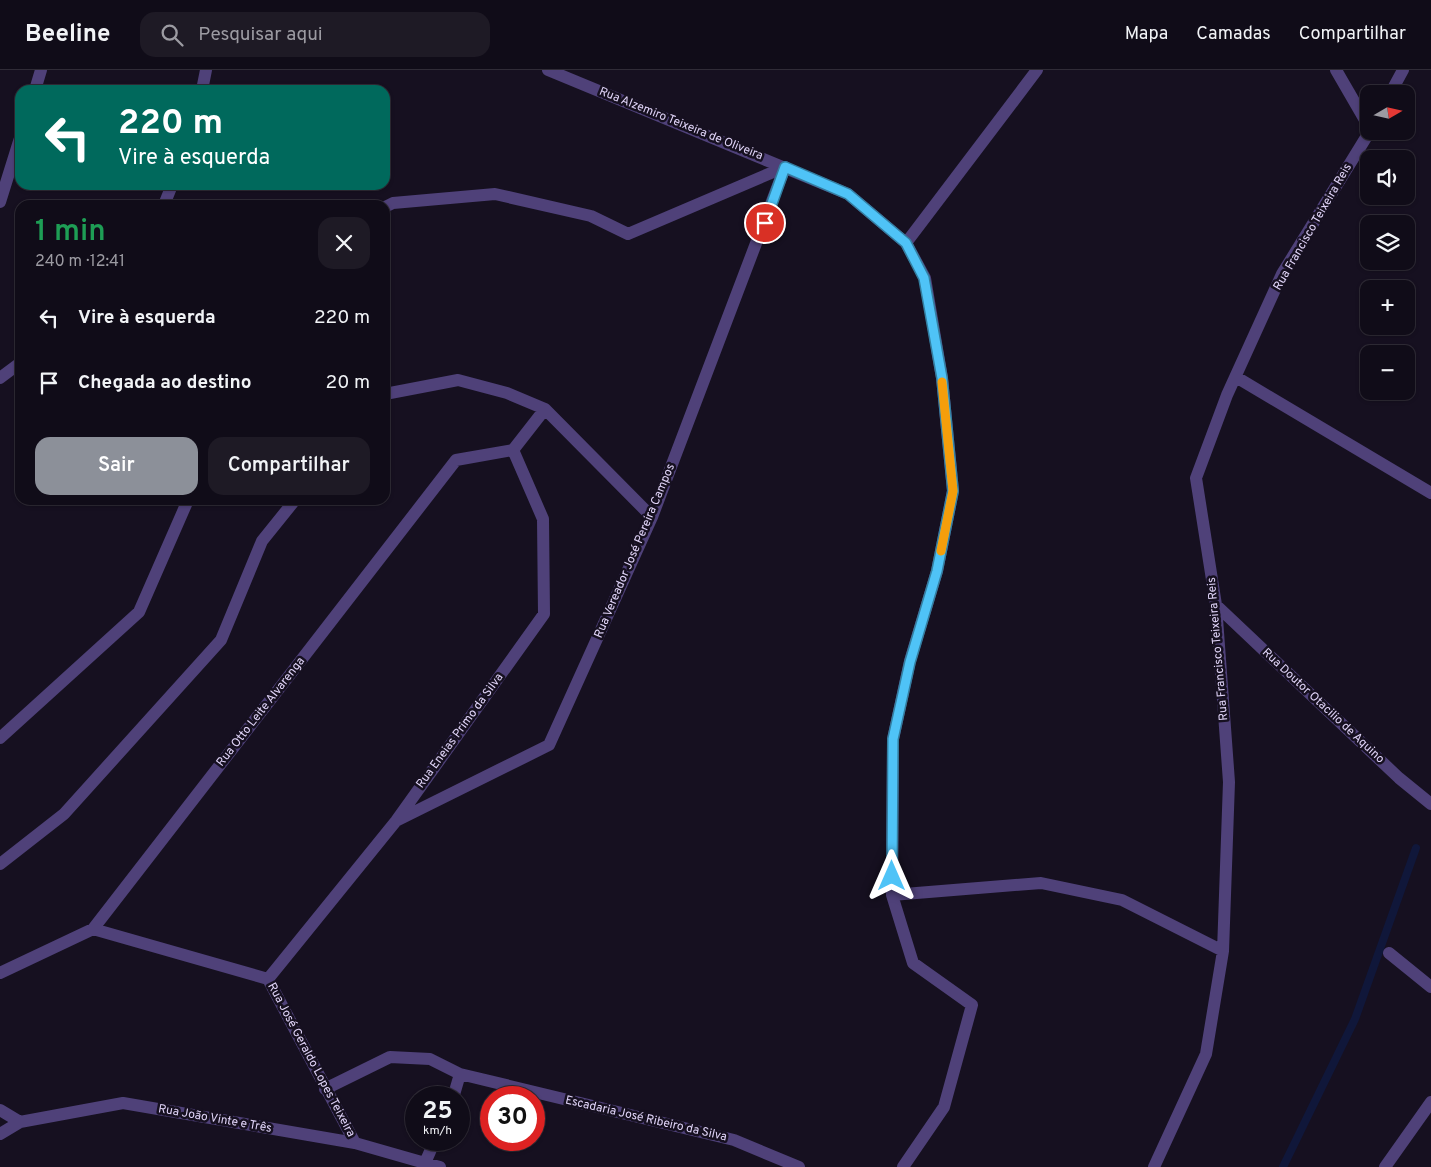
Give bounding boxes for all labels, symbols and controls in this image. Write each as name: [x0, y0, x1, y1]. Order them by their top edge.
search box: [140, 12, 490, 57]
text: Beeline: [25, 20, 110, 50]
icon: search: [158, 21, 186, 49]
text: Pesquisar aqui: [198, 23, 323, 47]
text: Mapa: [1125, 23, 1168, 46]
text: Camadas: [1196, 23, 1271, 46]
text: Compartilhar: [1299, 23, 1406, 46]
street label: Rua Alzemiro Teixeira de Oliveira: [597, 84, 765, 164]
north arrow: [1360, 85, 1415, 140]
map controls: [1360, 85, 1415, 400]
text: 220 m: [118, 102, 223, 146]
icon: left: [35, 105, 100, 170]
text: Vire à esquerda: [118, 145, 270, 172]
button: sound: [1360, 150, 1415, 205]
street label: Rua Francisco Teixeira Reis: [1270, 161, 1356, 293]
pin: [744, 202, 786, 244]
icon: arrive: [751, 209, 779, 237]
text: 1 min: [35, 214, 106, 251]
button: layers: [1360, 215, 1415, 270]
button: close: [318, 217, 370, 269]
text: 240 m · 12:41: [35, 252, 125, 272]
button: +: [1360, 280, 1415, 335]
icon: left: [35, 304, 63, 332]
text: Vire à esquerda: [78, 306, 216, 330]
text: 220 m: [314, 306, 370, 330]
button: −: [1360, 345, 1415, 400]
icon: arrive: [35, 369, 63, 397]
text: Chegada ao destino: [78, 371, 252, 395]
text: 20 m: [326, 371, 370, 395]
button: Sair: [35, 437, 198, 495]
button: Compartilhar: [208, 437, 370, 495]
street label: Rua Vereador José Pereira Campos: [591, 461, 679, 641]
street label: Rua Francisco Teixeira Reis: [1204, 576, 1232, 722]
street label: Rua Doutor Otacilio de Aquino: [1258, 645, 1388, 767]
street label: Rua Otto Leite Alvarenga: [213, 654, 309, 770]
street label: Rua Eneias Primo da Silva: [413, 670, 507, 792]
position arrow: [865, 849, 917, 901]
street label: Rua José Geraldo Lopes Teixeira: [263, 980, 359, 1140]
speed limit sign: 30: [480, 1086, 545, 1151]
street label: Escadaria José Ribeiro da Silva: [564, 1093, 728, 1145]
text: 25: [422, 1096, 453, 1128]
street label: Rua João Vinte e Três: [157, 1101, 273, 1137]
text: km/h: [423, 1123, 452, 1139]

